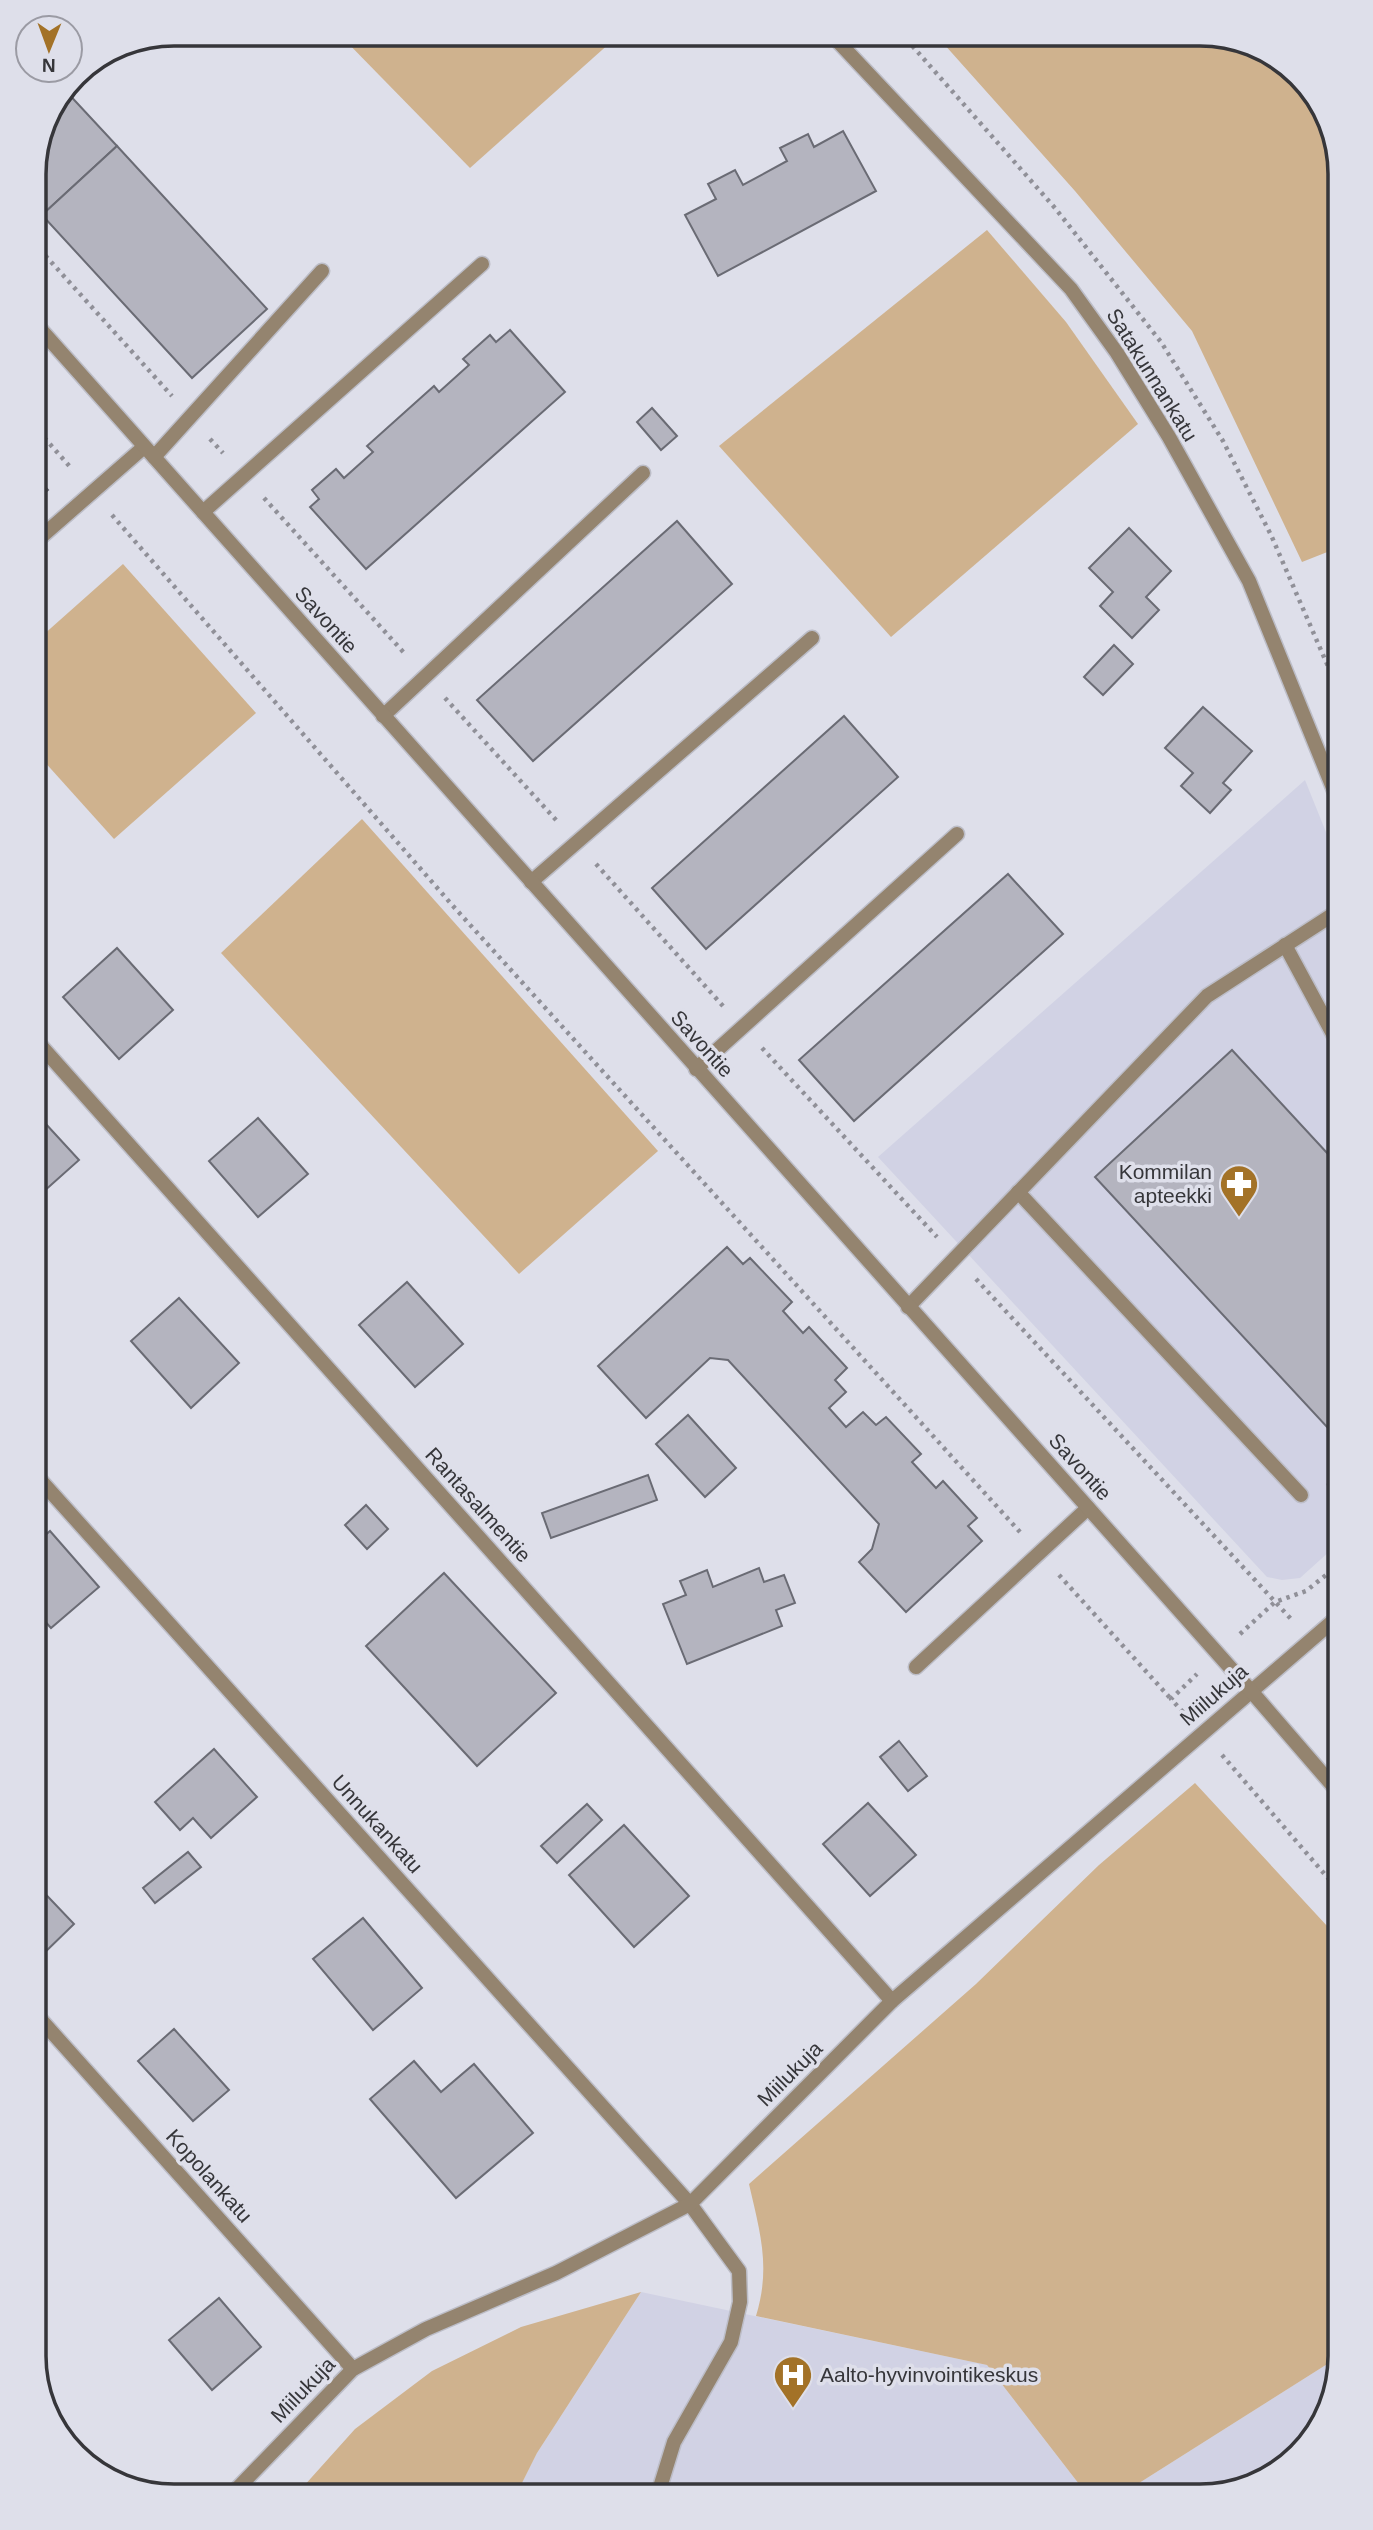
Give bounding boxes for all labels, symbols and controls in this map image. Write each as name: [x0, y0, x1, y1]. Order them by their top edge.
north arrow: [14, 14, 84, 84]
text: N: [42, 55, 56, 76]
street label: Satakunnankatu: [1102, 304, 1202, 445]
street label: Savontie: [290, 582, 362, 658]
street label: Savontie: [666, 1006, 738, 1082]
place label: Kommilan apteekki: [1119, 1160, 1212, 1207]
pharmacy icon: Kommilan apteekki: [1218, 1163, 1260, 1218]
street label: Savontie: [1044, 1429, 1116, 1505]
street label: Rantasalmentie: [421, 1443, 536, 1567]
street label: Miilukuja: [1175, 1659, 1252, 1730]
street label: Unnukankatu: [327, 1770, 427, 1877]
street label: Miilukuja: [753, 2036, 827, 2111]
street label: Kopolankatu: [162, 2125, 257, 2227]
street label: Miilukuja: [266, 2352, 340, 2427]
hospital icon: Aalto-hyvinvointikeskus: [772, 2354, 814, 2409]
place label: Aalto-hyvinvointikeskus: [820, 2363, 1038, 2386]

